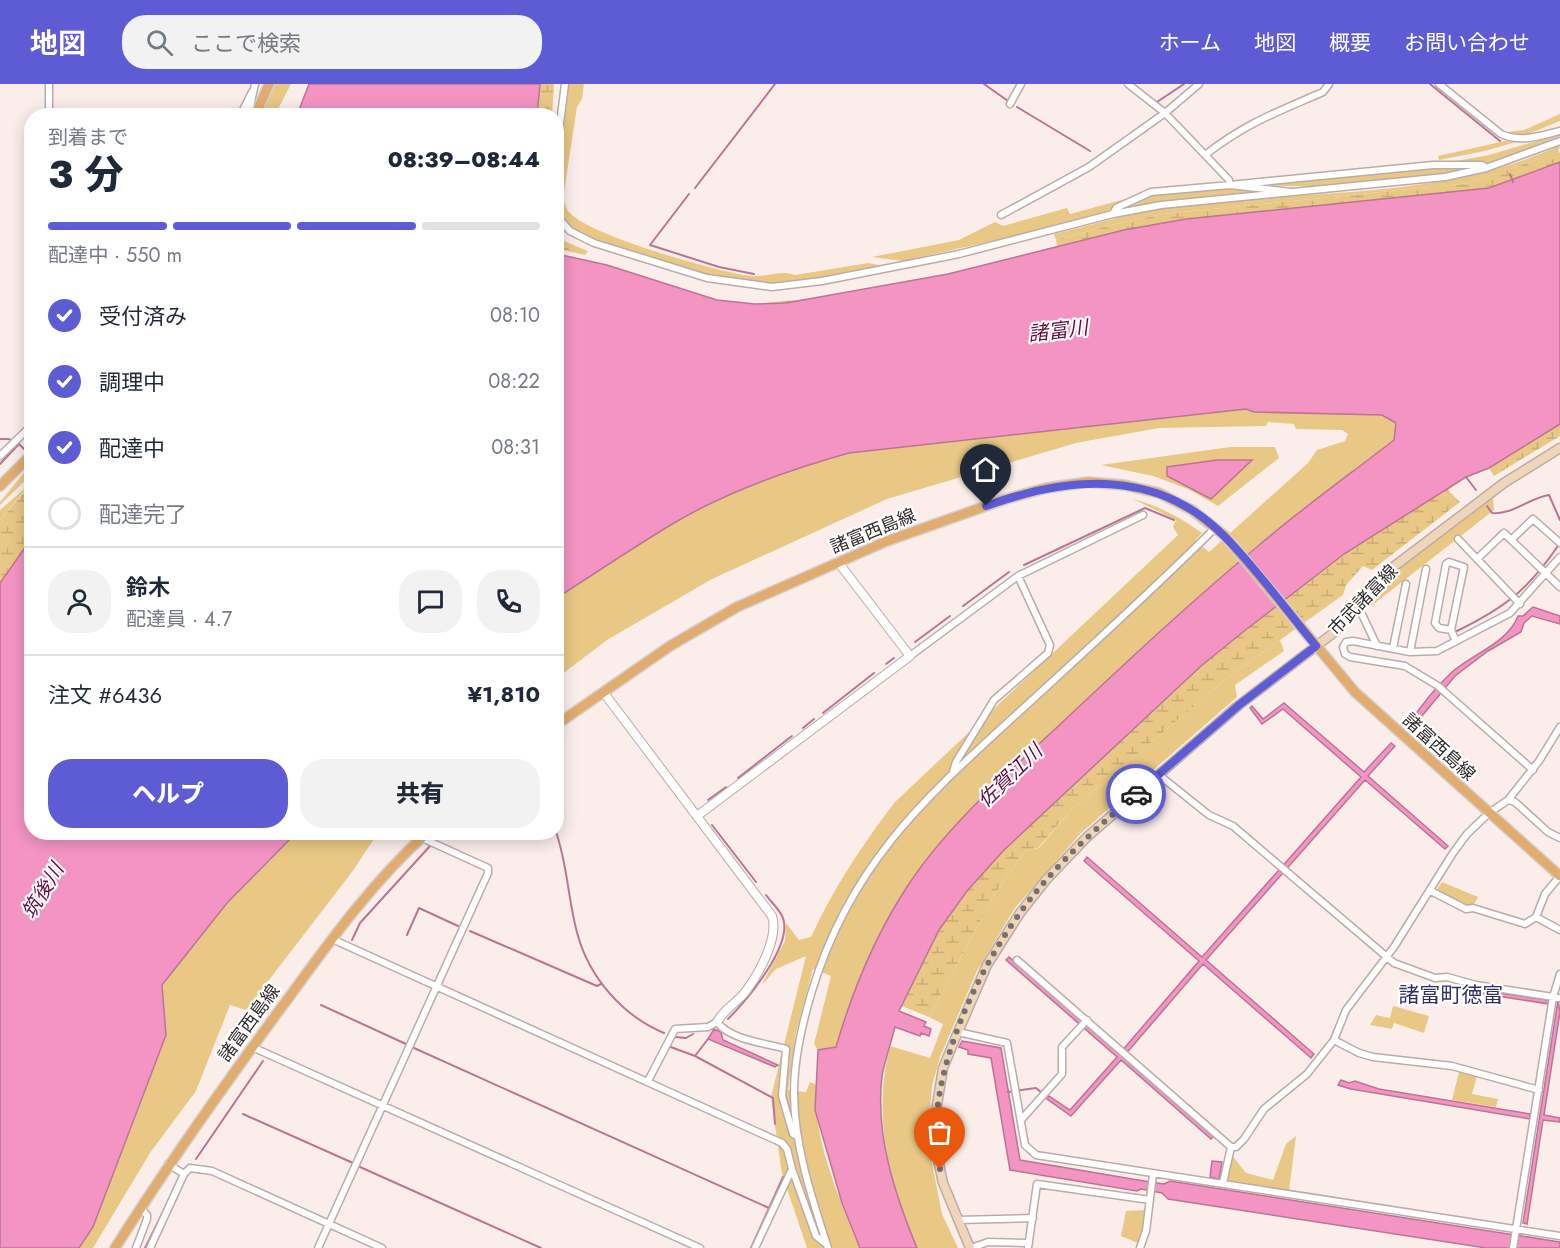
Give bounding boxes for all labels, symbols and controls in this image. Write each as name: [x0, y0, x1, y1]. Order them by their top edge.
search box: [122, 15, 542, 69]
text: 地図: [30, 23, 86, 64]
icon: search: [143, 26, 176, 59]
text: ここで検索: [191, 27, 301, 59]
text: ホーム: [1159, 28, 1221, 58]
text: 地図: [1254, 28, 1296, 58]
text: 概要: [1329, 28, 1371, 58]
text: お問い合わせ: [1404, 28, 1530, 58]
text: 到着まで: [48, 123, 128, 152]
text: 08:39–08:44: [388, 143, 540, 175]
text: 3 分: [48, 146, 124, 203]
text: 配達中 · 550 m: [48, 241, 182, 270]
icon: check: [48, 299, 81, 332]
text: 受付済み: [99, 300, 187, 332]
text: 08:10: [490, 301, 540, 330]
water label: 諸富川: [1026, 313, 1092, 349]
icon: check: [48, 365, 81, 398]
text: 調理中: [99, 366, 165, 398]
text: 08:22: [488, 367, 540, 396]
icon: check: [48, 431, 81, 464]
text: 配達中: [99, 432, 165, 464]
text: 08:31: [491, 433, 540, 462]
pin: [960, 444, 1011, 506]
icon: home: [969, 453, 1002, 486]
text: 配達完了: [99, 498, 187, 530]
street label: 諸富西島線: [826, 502, 920, 560]
street label: 市武諸富線: [1322, 559, 1404, 641]
button: person: [48, 570, 111, 633]
button: chat: [399, 570, 462, 633]
button: phone: [477, 570, 540, 633]
text: 鈴木: [126, 571, 170, 603]
text: 配達員 · 4.7: [126, 605, 232, 634]
text: ¥1,810: [467, 678, 540, 710]
text: 注文 #6436: [48, 679, 162, 711]
street label: 諸富西島線: [1397, 707, 1481, 787]
water label: 佐賀江川: [971, 736, 1050, 814]
button: ヘルプ: [48, 759, 288, 828]
button: 共有: [300, 759, 540, 828]
courier: [1106, 764, 1166, 824]
icon: car: [1120, 778, 1153, 811]
water label: 筑後川: [15, 856, 72, 924]
street label: 諸富西島線: [212, 979, 286, 1067]
district label: 諸富町徳富: [1399, 980, 1504, 1010]
pin: [914, 1107, 965, 1169]
icon: bag: [923, 1116, 956, 1149]

